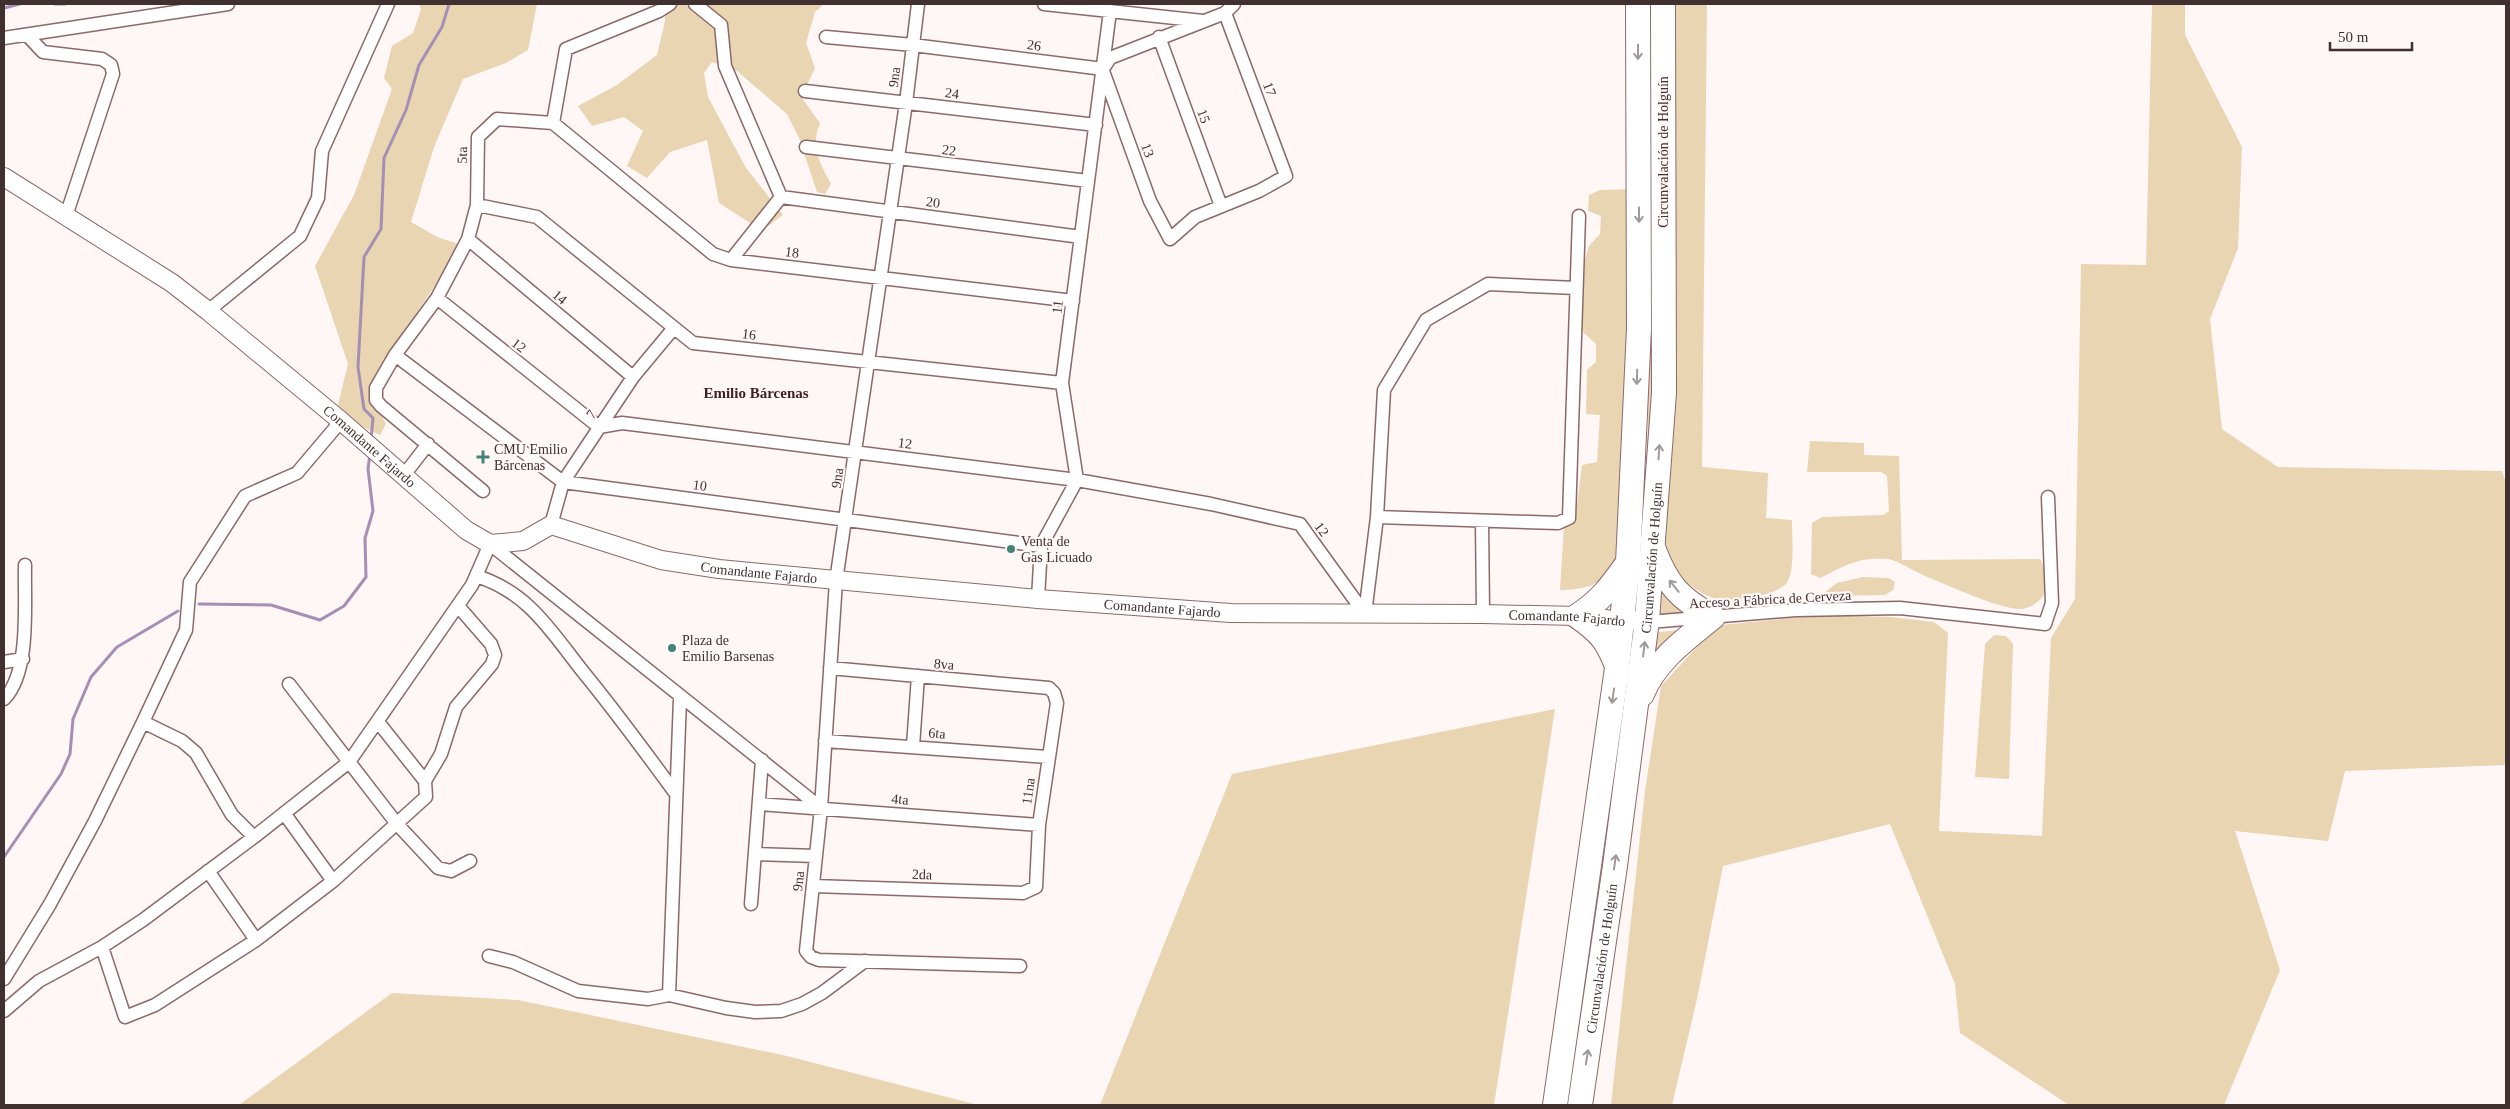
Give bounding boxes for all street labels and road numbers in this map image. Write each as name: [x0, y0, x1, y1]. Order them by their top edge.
street label: 26: [1026, 37, 1042, 54]
street label: 9na: [886, 65, 903, 88]
street label: Circunvalación de Holguín: [1656, 76, 1671, 228]
street label: 17: [1260, 80, 1279, 98]
street label: 24: [944, 85, 960, 102]
street label: 15: [1194, 107, 1213, 125]
street label: 13: [1138, 141, 1157, 159]
street label: 22: [941, 142, 957, 159]
street label: 5ta: [455, 146, 470, 164]
street label: 20: [925, 194, 941, 211]
street label: 18: [784, 244, 800, 261]
street label: 14: [549, 287, 570, 308]
street label: 11: [1049, 299, 1066, 315]
street label: 16: [741, 326, 757, 343]
street label: 12: [509, 335, 529, 356]
street label: Comandante Fajardo: [320, 403, 418, 491]
street label: 7: [583, 407, 600, 421]
street label: 12: [897, 435, 913, 452]
street label: 9na: [829, 466, 846, 489]
street label: 10: [692, 477, 708, 494]
street label: Circunvalación de Holguín: [1638, 482, 1665, 634]
street label: 12: [1311, 519, 1332, 539]
street label: Comandante Fajardo: [699, 559, 818, 586]
street label: Acceso a Fábrica de Cerveza: [1689, 588, 1852, 611]
street label: Comandante Fajardo: [1103, 597, 1221, 620]
street label: Comandante Fajardo: [1508, 608, 1626, 629]
street label: 8va: [933, 656, 955, 673]
street label: 6ta: [928, 725, 947, 742]
street label: 11na: [1019, 776, 1038, 805]
street label: 4ta: [891, 791, 910, 808]
street label: 2da: [912, 867, 933, 882]
street label: 9na: [790, 869, 807, 892]
street label: Circunvalación de Holguín: [1584, 883, 1620, 1035]

